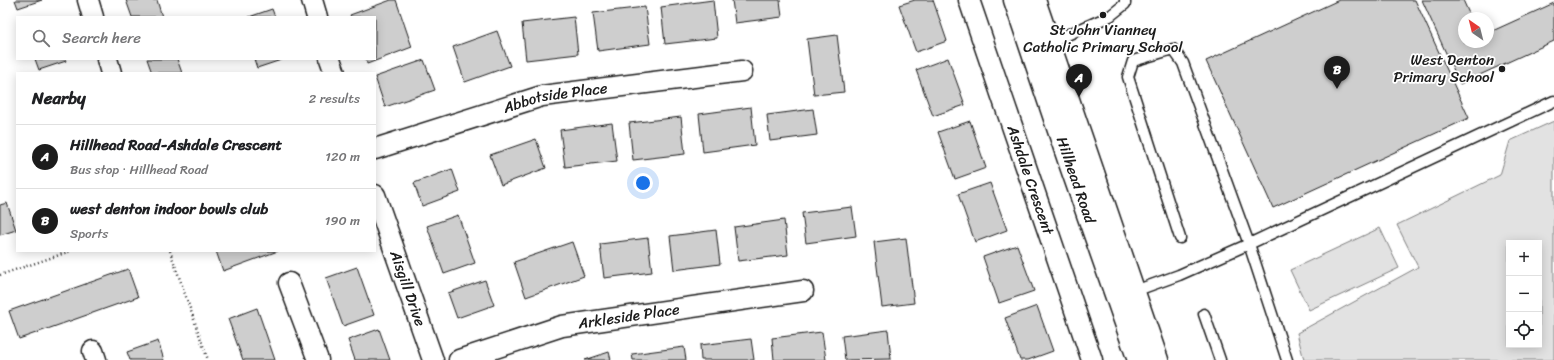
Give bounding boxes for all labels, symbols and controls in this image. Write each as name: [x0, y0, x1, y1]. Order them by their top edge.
marker: St John Vianney Catholic Primary School: [1098, 10, 1108, 20]
north arrow: [1458, 12, 1494, 48]
search box: [16, 16, 376, 60]
place label: St John Vianney Catholic Primary School: [1023, 17, 1183, 60]
text: Search here: [62, 25, 141, 51]
icon: search: [30, 27, 52, 49]
place label: West Denton Primary School: [1393, 47, 1495, 90]
pin: B: [1324, 56, 1350, 89]
pin: A: [1066, 64, 1092, 97]
marker: West Denton Primary School: [1497, 64, 1507, 74]
street label: Abbotside Place: [499, 75, 609, 121]
text: Nearby: [32, 83, 86, 113]
text: 2 results: [309, 87, 360, 110]
street label: Ashdale Crescent: [999, 121, 1062, 239]
text: Hillhead Road-Ashdale Crescent: [70, 132, 282, 158]
street label: Hillhead Road: [1049, 133, 1104, 228]
text: A: [41, 145, 49, 168]
text: 120 m: [325, 145, 360, 168]
text: Bus stop · Hillhead Road: [70, 158, 208, 181]
your location: [633, 173, 653, 193]
text: west denton indoor bowls club: [70, 196, 268, 222]
text: B: [41, 209, 49, 232]
text: 190 m: [325, 209, 360, 232]
text: Sports: [70, 222, 108, 245]
map controls: [1506, 240, 1542, 348]
button: +: [1506, 240, 1542, 276]
street label: Aisgill Drive: [382, 246, 433, 330]
button: −: [1506, 276, 1542, 312]
street label: Arkleside Place: [575, 296, 682, 337]
button: locate: [1506, 312, 1542, 348]

